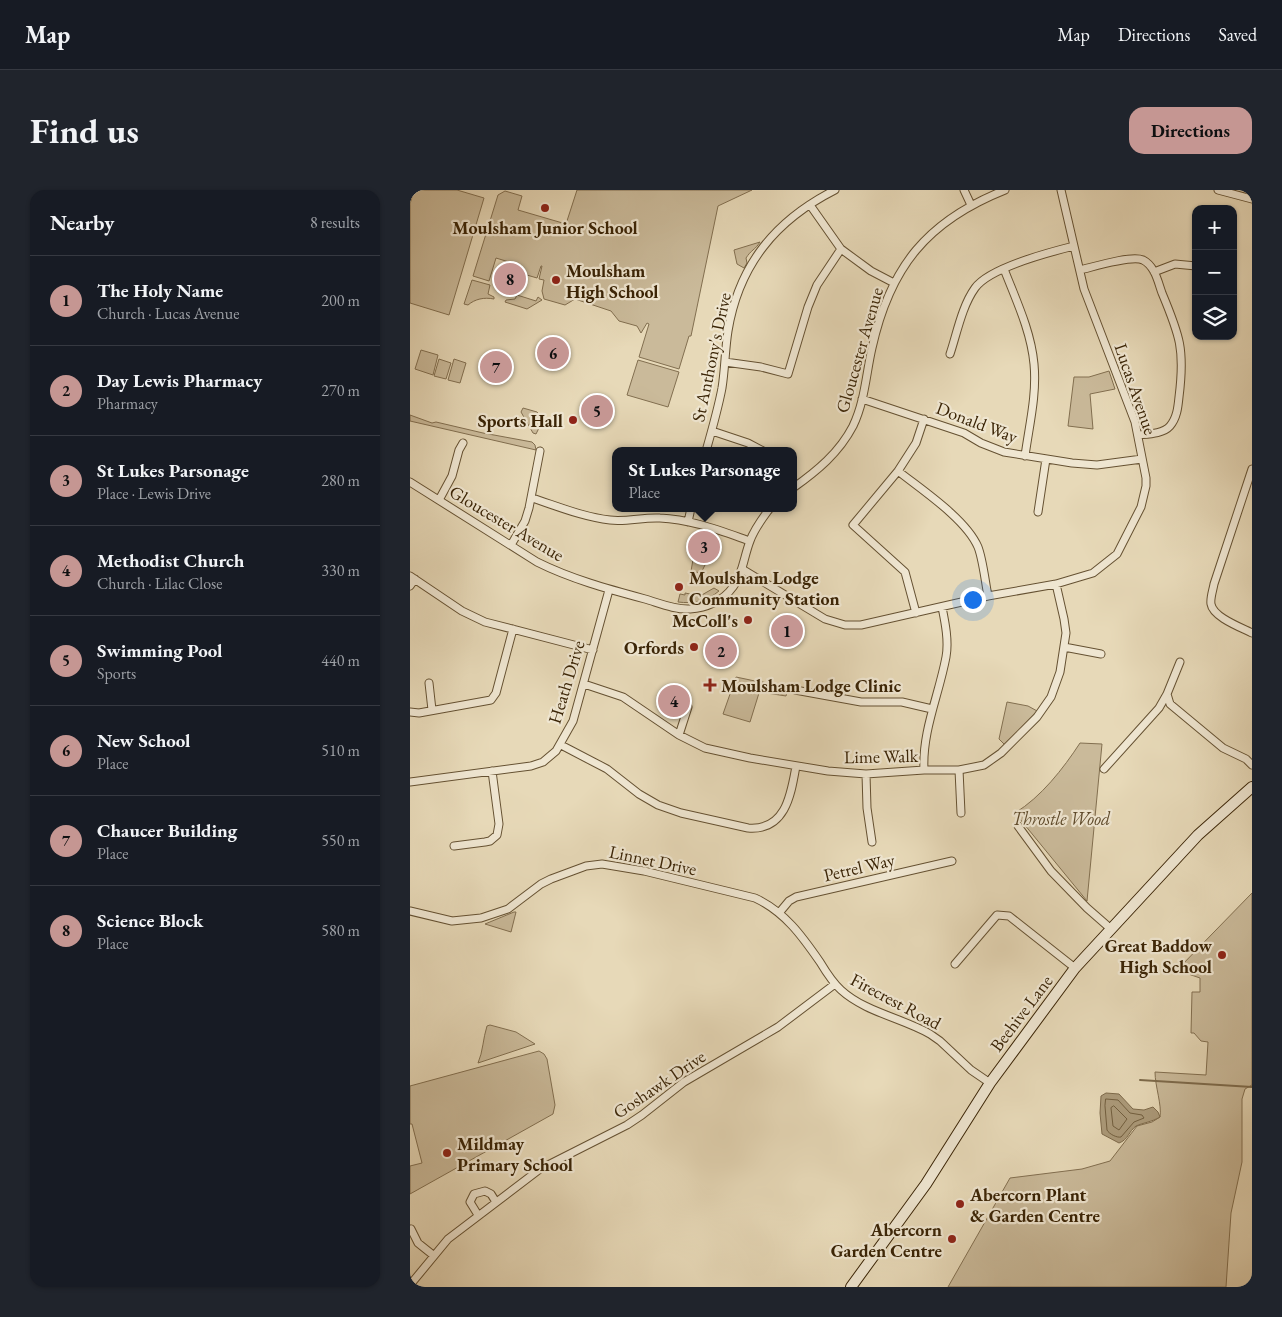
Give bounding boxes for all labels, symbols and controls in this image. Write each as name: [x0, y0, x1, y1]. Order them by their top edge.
text: Map: [25, 19, 70, 50]
text: Map: [1058, 23, 1090, 46]
text: Directions: [1118, 23, 1190, 46]
text: Saved: [1218, 23, 1257, 46]
button: Directions: [1129, 107, 1252, 154]
text: Find us: [30, 108, 139, 153]
marker: Moulsham Junior School: [539, 202, 551, 214]
map controls: [1192, 205, 1237, 340]
button: +: [1192, 205, 1237, 250]
text: Nearby: [50, 209, 114, 236]
text: 8 results: [310, 212, 360, 233]
place label: Moulsham Junior School: [452, 216, 638, 239]
button: −: [1192, 250, 1237, 295]
place label: Moulsham High School: [566, 259, 658, 303]
pin: 8: [494, 260, 526, 298]
marker: Moulsham High School: [550, 274, 562, 286]
text: The Holy Name: [97, 278, 223, 303]
street label: Gloucester Avenue: [830, 285, 888, 415]
text: 1: [62, 290, 70, 311]
text: 200 m: [321, 290, 360, 311]
street label: St Anthony's Drive: [686, 290, 736, 424]
button: layers: [1192, 295, 1237, 340]
text: Church · Lucas Avenue: [97, 303, 239, 324]
pin: 6: [537, 334, 569, 372]
street label: Lucas Avenue: [1110, 340, 1162, 438]
pin: 7: [480, 348, 512, 386]
text: Day Lewis Pharmacy: [97, 368, 262, 393]
text: 2: [62, 380, 70, 401]
text: 270 m: [321, 380, 360, 401]
pin: 5: [581, 392, 613, 430]
text: Pharmacy: [97, 393, 158, 414]
street label: Donald Way: [933, 396, 1021, 448]
place label: Sports Hall: [478, 409, 563, 432]
marker: Sports Hall: [567, 414, 579, 426]
popup: [612, 447, 797, 512]
text: St Lukes Parsonage: [629, 457, 780, 482]
text: St Lukes Parsonage: [97, 458, 249, 483]
text: 3: [62, 470, 70, 491]
text: 280 m: [321, 470, 360, 491]
street label: Gloucester Avenue: [446, 480, 568, 566]
text: Place: [629, 482, 660, 503]
text: Place · Lewis Drive: [97, 483, 211, 504]
pin: 3: [688, 528, 720, 566]
text: Methodist Church: [97, 548, 244, 573]
text: 4: [62, 560, 70, 581]
text: 330 m: [321, 560, 360, 581]
place label: Moulsham Lodge Community Station: [689, 566, 840, 610]
text: Church · Lilac Close: [97, 573, 222, 594]
marker: Moulsham Lodge Community Station: [673, 581, 685, 593]
your location: [960, 587, 986, 613]
place label: McColl's: [672, 609, 738, 632]
pin: 1: [771, 612, 803, 650]
marker: McColl's: [742, 614, 754, 626]
pin: 2: [705, 632, 737, 670]
place label: Orfords: [624, 636, 684, 659]
text: Swimming Pool: [97, 638, 223, 663]
street label: Heath Drive: [542, 638, 590, 726]
marker: Orfords: [688, 641, 700, 653]
text: 5: [62, 650, 70, 671]
text: 440 m: [321, 650, 360, 671]
text: Sports: [97, 663, 136, 684]
place label: Moulsham Lodge Clinic: [721, 674, 902, 697]
marker: Moulsham Lodge Clinic: [703, 678, 717, 692]
pin: 4: [658, 682, 690, 720]
text: New School: [97, 728, 191, 753]
text: 6: [62, 740, 70, 761]
text: 510 m: [321, 740, 360, 761]
street label: Lime Walk: [844, 744, 919, 768]
text: Place: [97, 753, 129, 774]
park label: Throstle Wood: [1012, 807, 1111, 830]
text: Chaucer Building: [97, 818, 237, 843]
text: 7: [62, 830, 70, 851]
text: 550 m: [321, 830, 360, 851]
street label: Linnet Drive: [607, 840, 699, 880]
text: Place: [97, 843, 129, 864]
street label: Petrel Way: [821, 848, 897, 886]
text: Science Block: [97, 908, 203, 933]
text: 8: [62, 920, 70, 941]
text: 580 m: [321, 920, 360, 941]
text: Place: [97, 933, 129, 954]
place label: Great Baddow High School: [1105, 934, 1212, 978]
marker: Great Baddow High School: [1216, 949, 1228, 961]
street label: Firecrest Road: [847, 968, 946, 1035]
street label: Beehive Lane: [985, 970, 1057, 1056]
street label: Goshawk Drive: [608, 1045, 710, 1123]
place label: Mildmay Primary School: [457, 1132, 573, 1176]
marker: Mildmay Primary School: [441, 1147, 453, 1159]
place label: Abercorn Plant & Garden Centre: [969, 1183, 1100, 1227]
marker: Abercorn Plant & Garden Centre: [954, 1198, 966, 1210]
place label: Abercorn Garden Centre: [831, 1218, 942, 1262]
marker: Abercorn Garden Centre: [946, 1233, 958, 1245]

